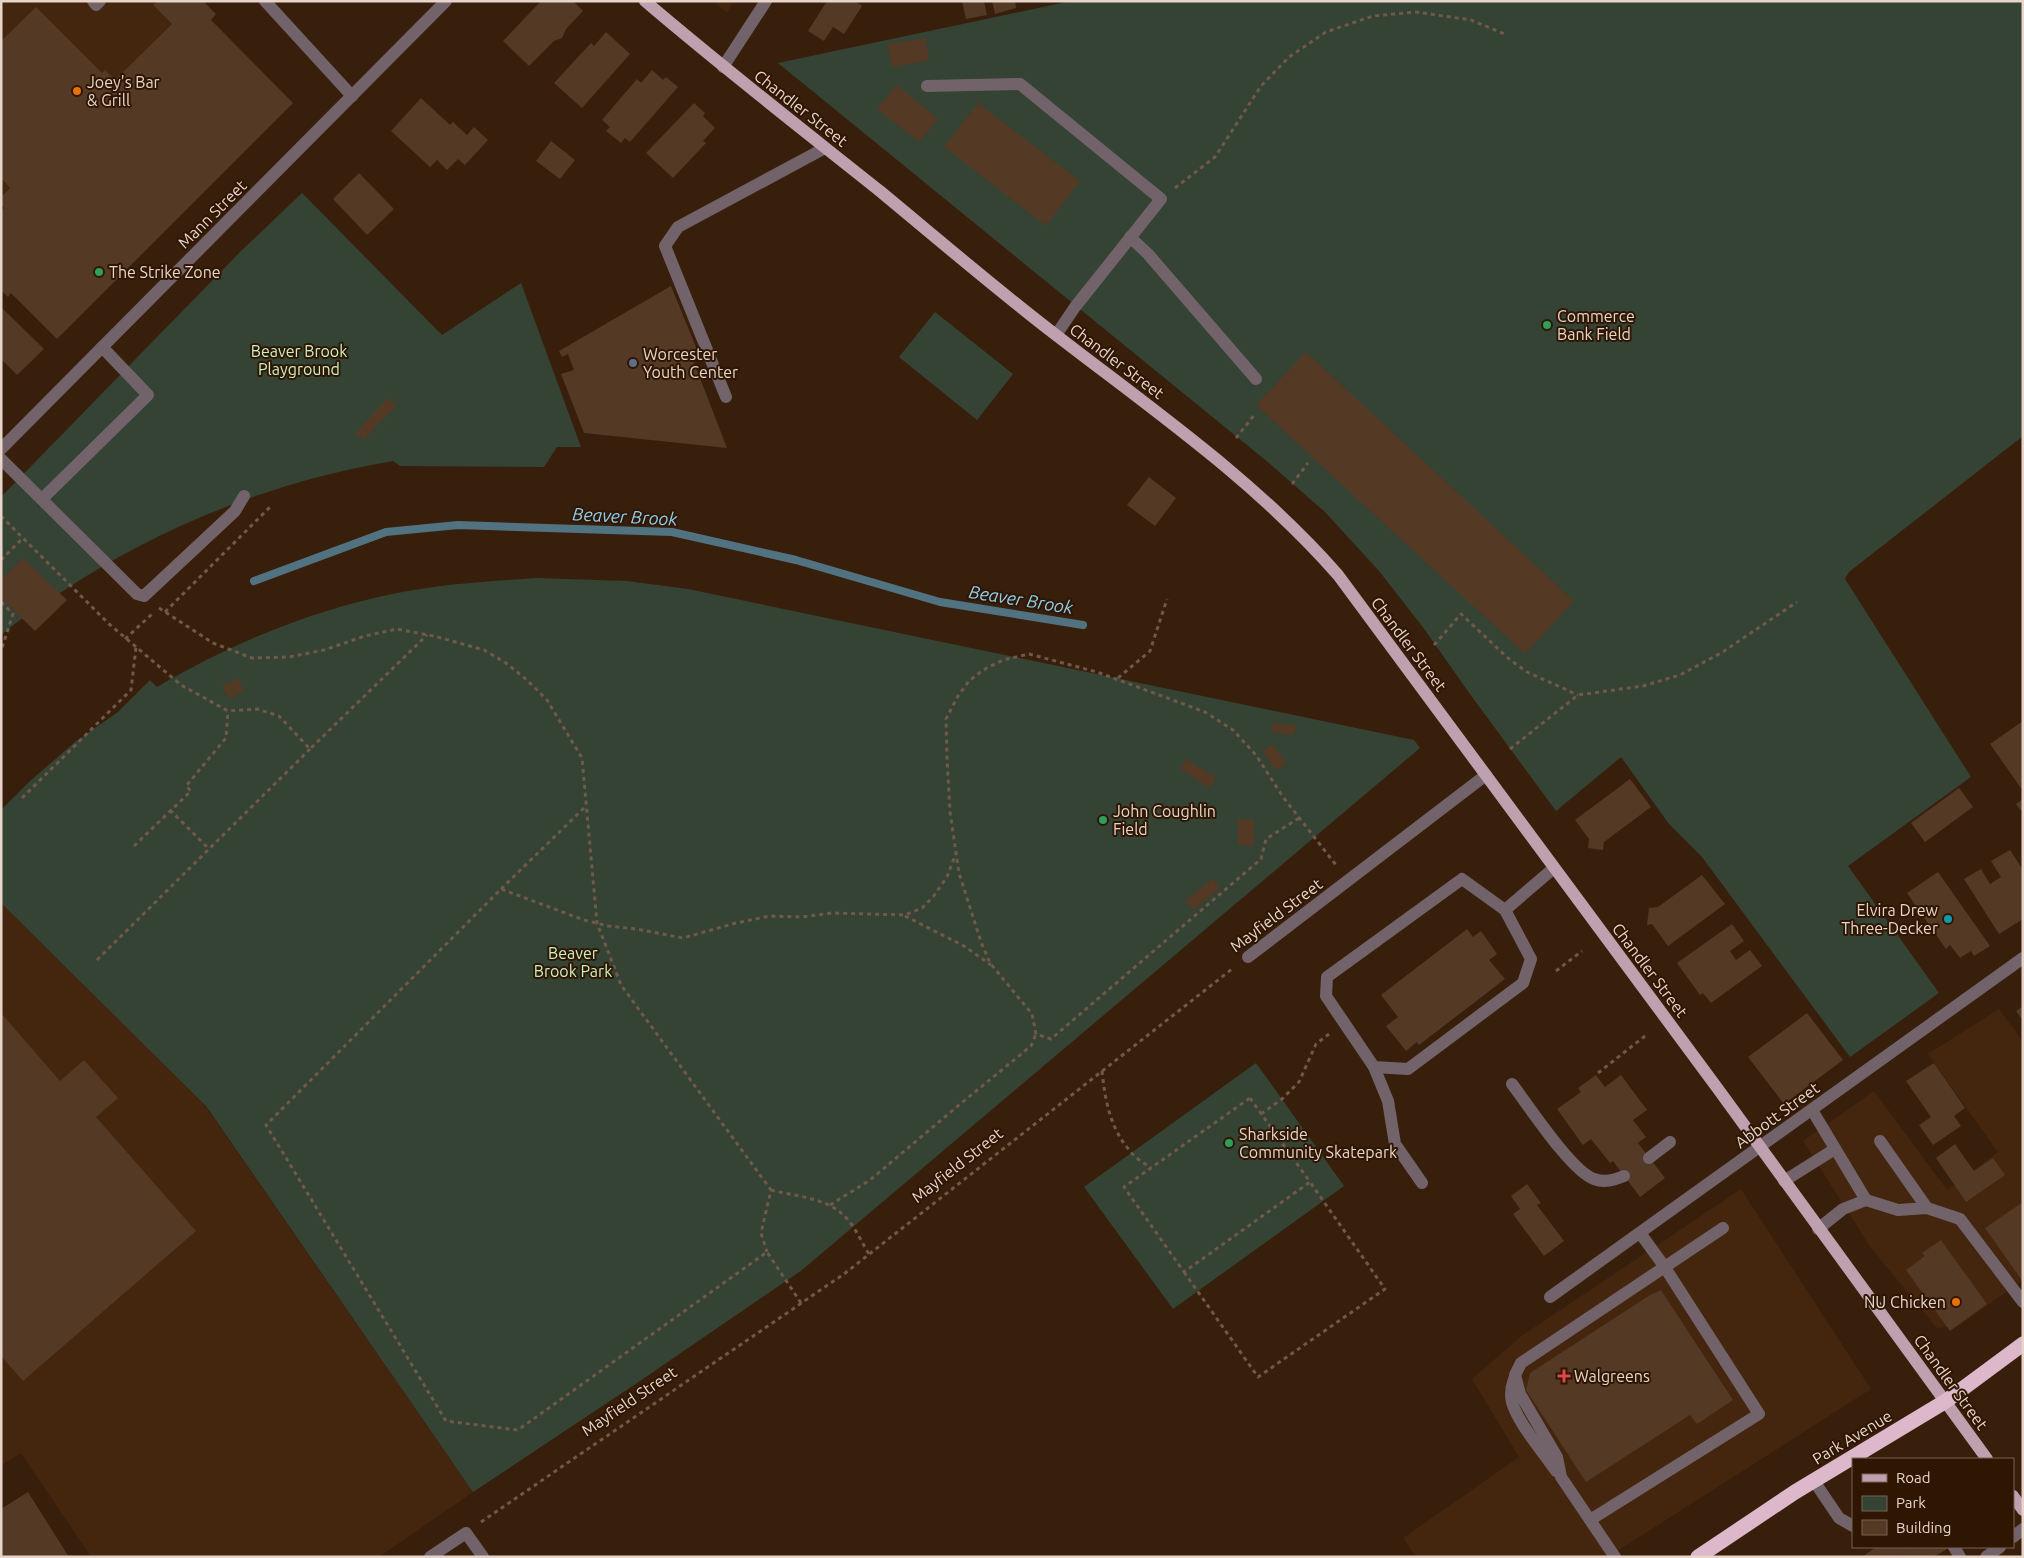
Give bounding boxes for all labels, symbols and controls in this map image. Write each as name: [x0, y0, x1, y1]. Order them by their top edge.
street label: Chandler Street: [751, 66, 852, 150]
place label: Joey's Bar & Grill: [87, 73, 160, 109]
marker: Joey's Bar & Grill: [71, 85, 83, 97]
street label: Mann Street: [174, 176, 250, 252]
place label: The Strike Zone: [109, 263, 221, 281]
marker: The Strike Zone: [93, 266, 105, 278]
place label: Commerce Bank Field: [1557, 307, 1635, 343]
marker: Commerce Bank Field: [1541, 319, 1553, 331]
street label: Chandler Street: [1066, 320, 1168, 403]
park label: Beaver Brook Playground: [251, 342, 347, 378]
place label: Worcester Youth Center: [643, 345, 738, 381]
marker: Worcester Youth Center: [627, 357, 639, 369]
water label: Beaver Brook: [572, 503, 679, 529]
water label: Beaver Brook: [968, 581, 1075, 617]
street label: Chandler Street: [1368, 593, 1451, 695]
place label: John Coughlin Field: [1113, 802, 1216, 838]
marker: John Coughlin Field: [1097, 814, 1109, 826]
street label: Mayfield Street: [1226, 874, 1326, 955]
place label: Elvira Drew Three-Decker: [1841, 901, 1939, 937]
marker: Elvira Drew Three-Decker: [1942, 913, 1954, 925]
street label: Chandler Street: [1609, 919, 1692, 1021]
park label: Beaver Brook Park: [534, 944, 612, 980]
street label: Abbott Street: [1731, 1078, 1823, 1151]
street label: Mayfield Street: [908, 1123, 1007, 1206]
place label: Sharkside Community Skatepark: [1239, 1125, 1397, 1161]
marker: Sharkside Community Skatepark: [1223, 1137, 1235, 1149]
place label: NU Chicken: [1864, 1293, 1946, 1311]
marker: NU Chicken: [1950, 1296, 1962, 1308]
street label: Chandler Street: [1910, 1331, 1992, 1434]
street label: Mayfield Street: [578, 1362, 680, 1439]
place label: Walgreens: [1574, 1367, 1650, 1385]
marker: Walgreens: [1558, 1370, 1570, 1382]
street label: Park Avenue: [1809, 1406, 1895, 1468]
legend: [1852, 1458, 2014, 1548]
text: Road: [1896, 1469, 1931, 1486]
text: Park: [1896, 1494, 1926, 1511]
text: Building: [1896, 1519, 1951, 1536]

